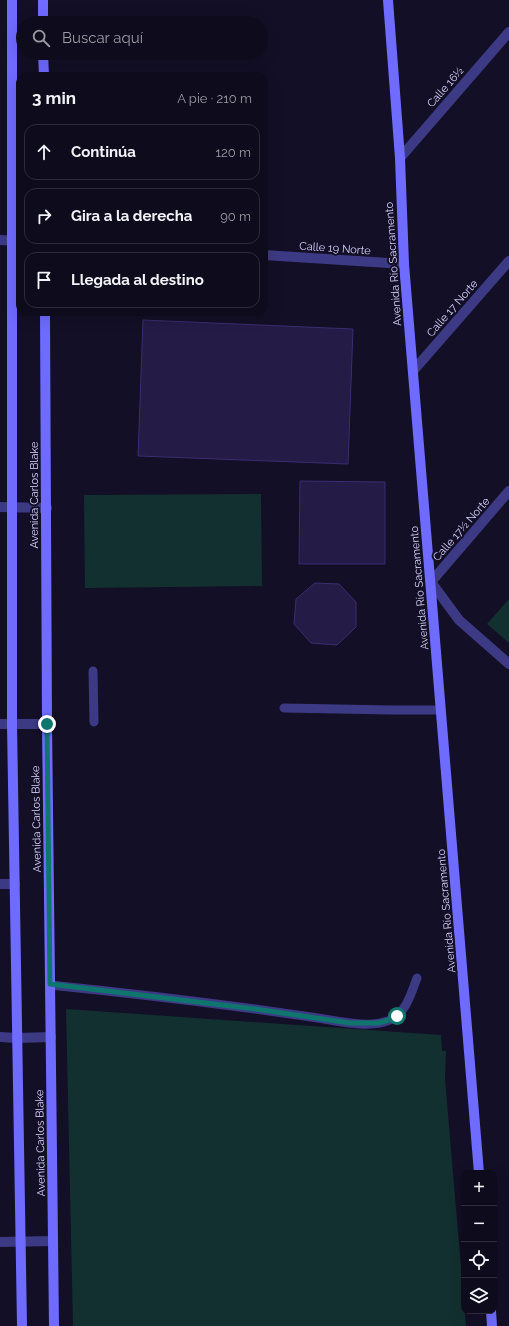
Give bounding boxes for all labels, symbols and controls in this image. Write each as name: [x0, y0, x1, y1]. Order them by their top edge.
search box: [16, 16, 268, 60]
icon: search: [30, 27, 52, 49]
text: Buscar aquí: [62, 29, 143, 47]
street label: Calle 16½: [424, 64, 466, 110]
text: 3 min: [32, 88, 76, 108]
text: A pie · 210 m: [177, 91, 252, 106]
icon: ahead: [33, 141, 55, 163]
text: Continúa: [71, 143, 136, 161]
text: 120 m: [215, 145, 251, 160]
street label: Avenida Río Sacramento: [383, 201, 404, 326]
icon: right: [33, 205, 55, 227]
text: Gira a la derecha: [71, 207, 192, 225]
text: 90 m: [220, 209, 251, 224]
street label: Calle 19 Norte: [299, 240, 372, 258]
icon: arrive: [33, 269, 55, 291]
text: Llegada al destino: [71, 271, 204, 289]
street label: Calle 17 Norte: [424, 277, 481, 339]
street label: Avenida Carlos Blake: [28, 441, 41, 549]
street label: Calle 17½ Norte: [430, 495, 493, 564]
street label: Avenida Río Sacramento: [408, 525, 431, 650]
route end: [38, 715, 56, 733]
street label: Avenida Carlos Blake: [29, 765, 44, 873]
street label: Avenida Río Sacramento: [435, 848, 458, 973]
route start: [388, 1007, 406, 1025]
street label: Avenida Carlos Blake: [33, 1089, 48, 1197]
map controls: [461, 1170, 497, 1314]
button: +: [461, 1170, 497, 1206]
button: −: [461, 1206, 497, 1242]
button: locate: [461, 1242, 497, 1278]
button: layers: [461, 1278, 497, 1314]

